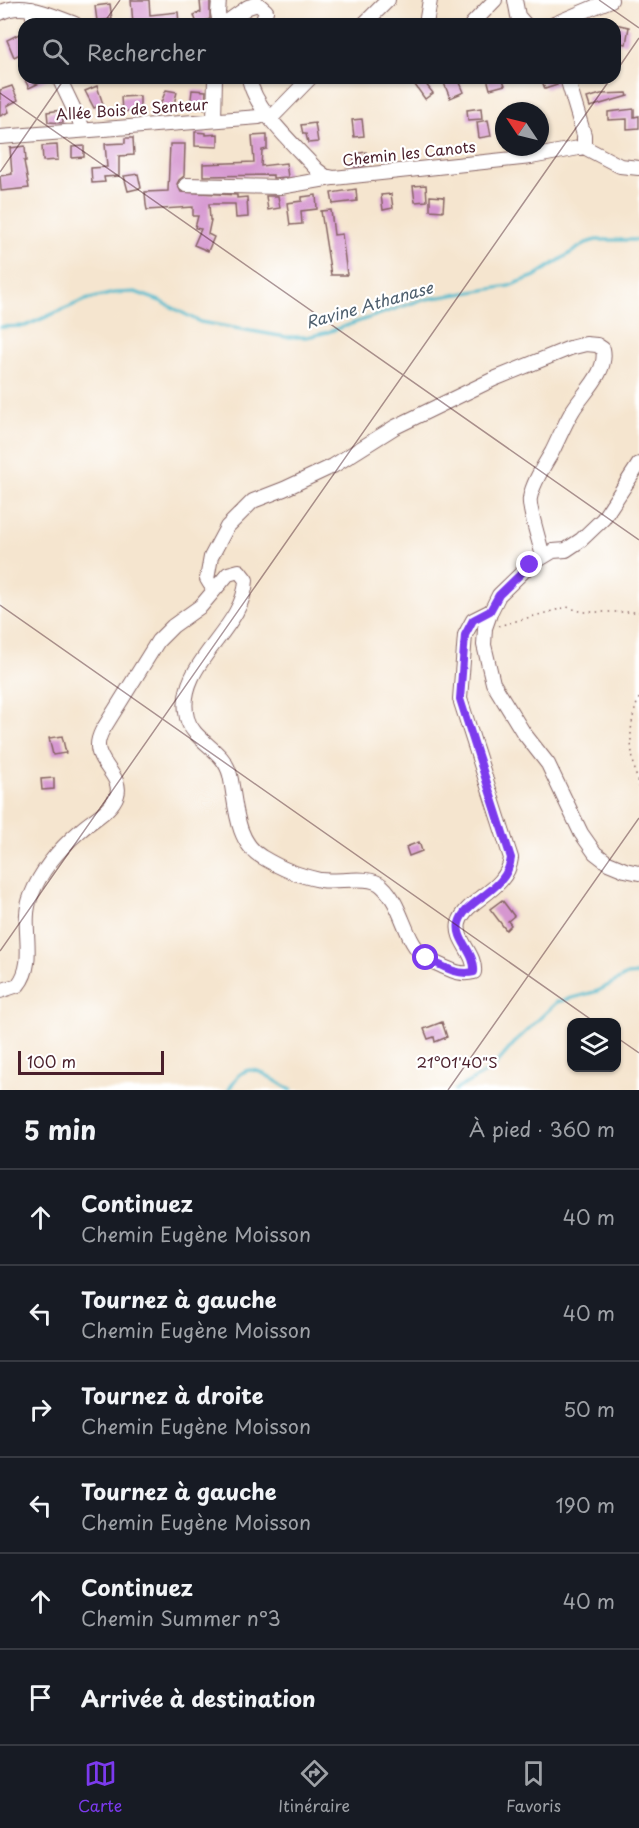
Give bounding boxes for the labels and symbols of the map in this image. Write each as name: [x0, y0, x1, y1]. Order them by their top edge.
street label: Allée Bois de Senteur: [55, 92, 209, 125]
north arrow: [495, 102, 549, 156]
street label: Chemin les Canots: [341, 134, 477, 171]
water label: Ravine Athanase: [302, 274, 437, 334]
route end: [516, 551, 542, 577]
route start: [412, 944, 438, 970]
scale bar: [18, 1048, 164, 1076]
text: 21°01'40"S: [416, 1050, 498, 1073]

